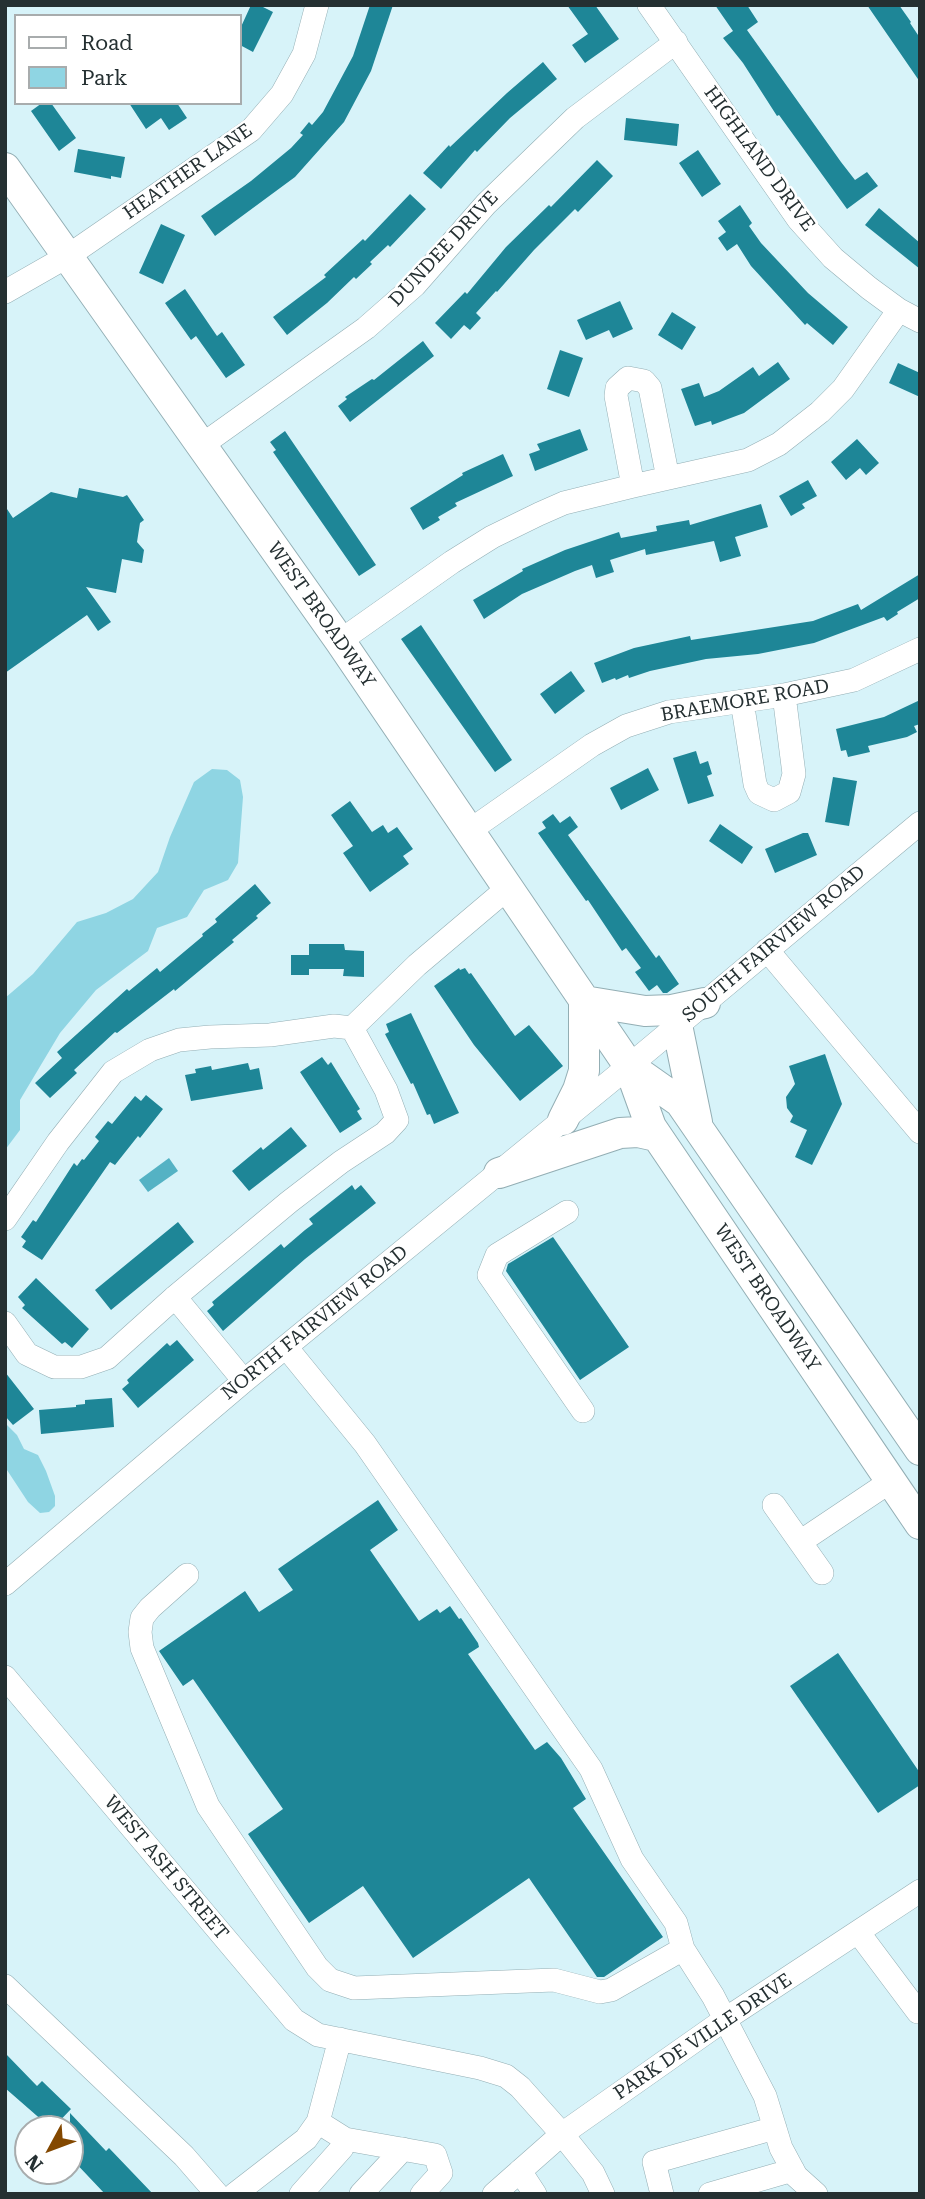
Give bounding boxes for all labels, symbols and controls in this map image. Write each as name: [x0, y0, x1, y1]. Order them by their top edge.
legend: [14, 14, 242, 105]
text: Road: [81, 31, 133, 55]
text: Park: [81, 66, 127, 90]
street label: HIGHLAND DRIVE: [699, 82, 819, 236]
street label: HEATHER LANE: [119, 119, 257, 225]
street label: DUNDEE DRIVE: [385, 187, 503, 311]
street label: WEST BROADWAY: [262, 538, 380, 692]
street label: BRAEMORE ROAD: [659, 675, 831, 727]
street label: SOUTH FAIRVIEW ROAD: [678, 861, 870, 1027]
street label: WEST BROADWAY: [709, 1220, 825, 1376]
street label: NORTH FAIRVIEW ROAD: [217, 1241, 413, 1405]
street label: WEST ASH STREET: [99, 1791, 233, 1945]
street label: PARK DE VILLE DRIVE: [610, 1969, 796, 2105]
north arrow: [14, 2115, 84, 2185]
text: N: [21, 2150, 48, 2176]

